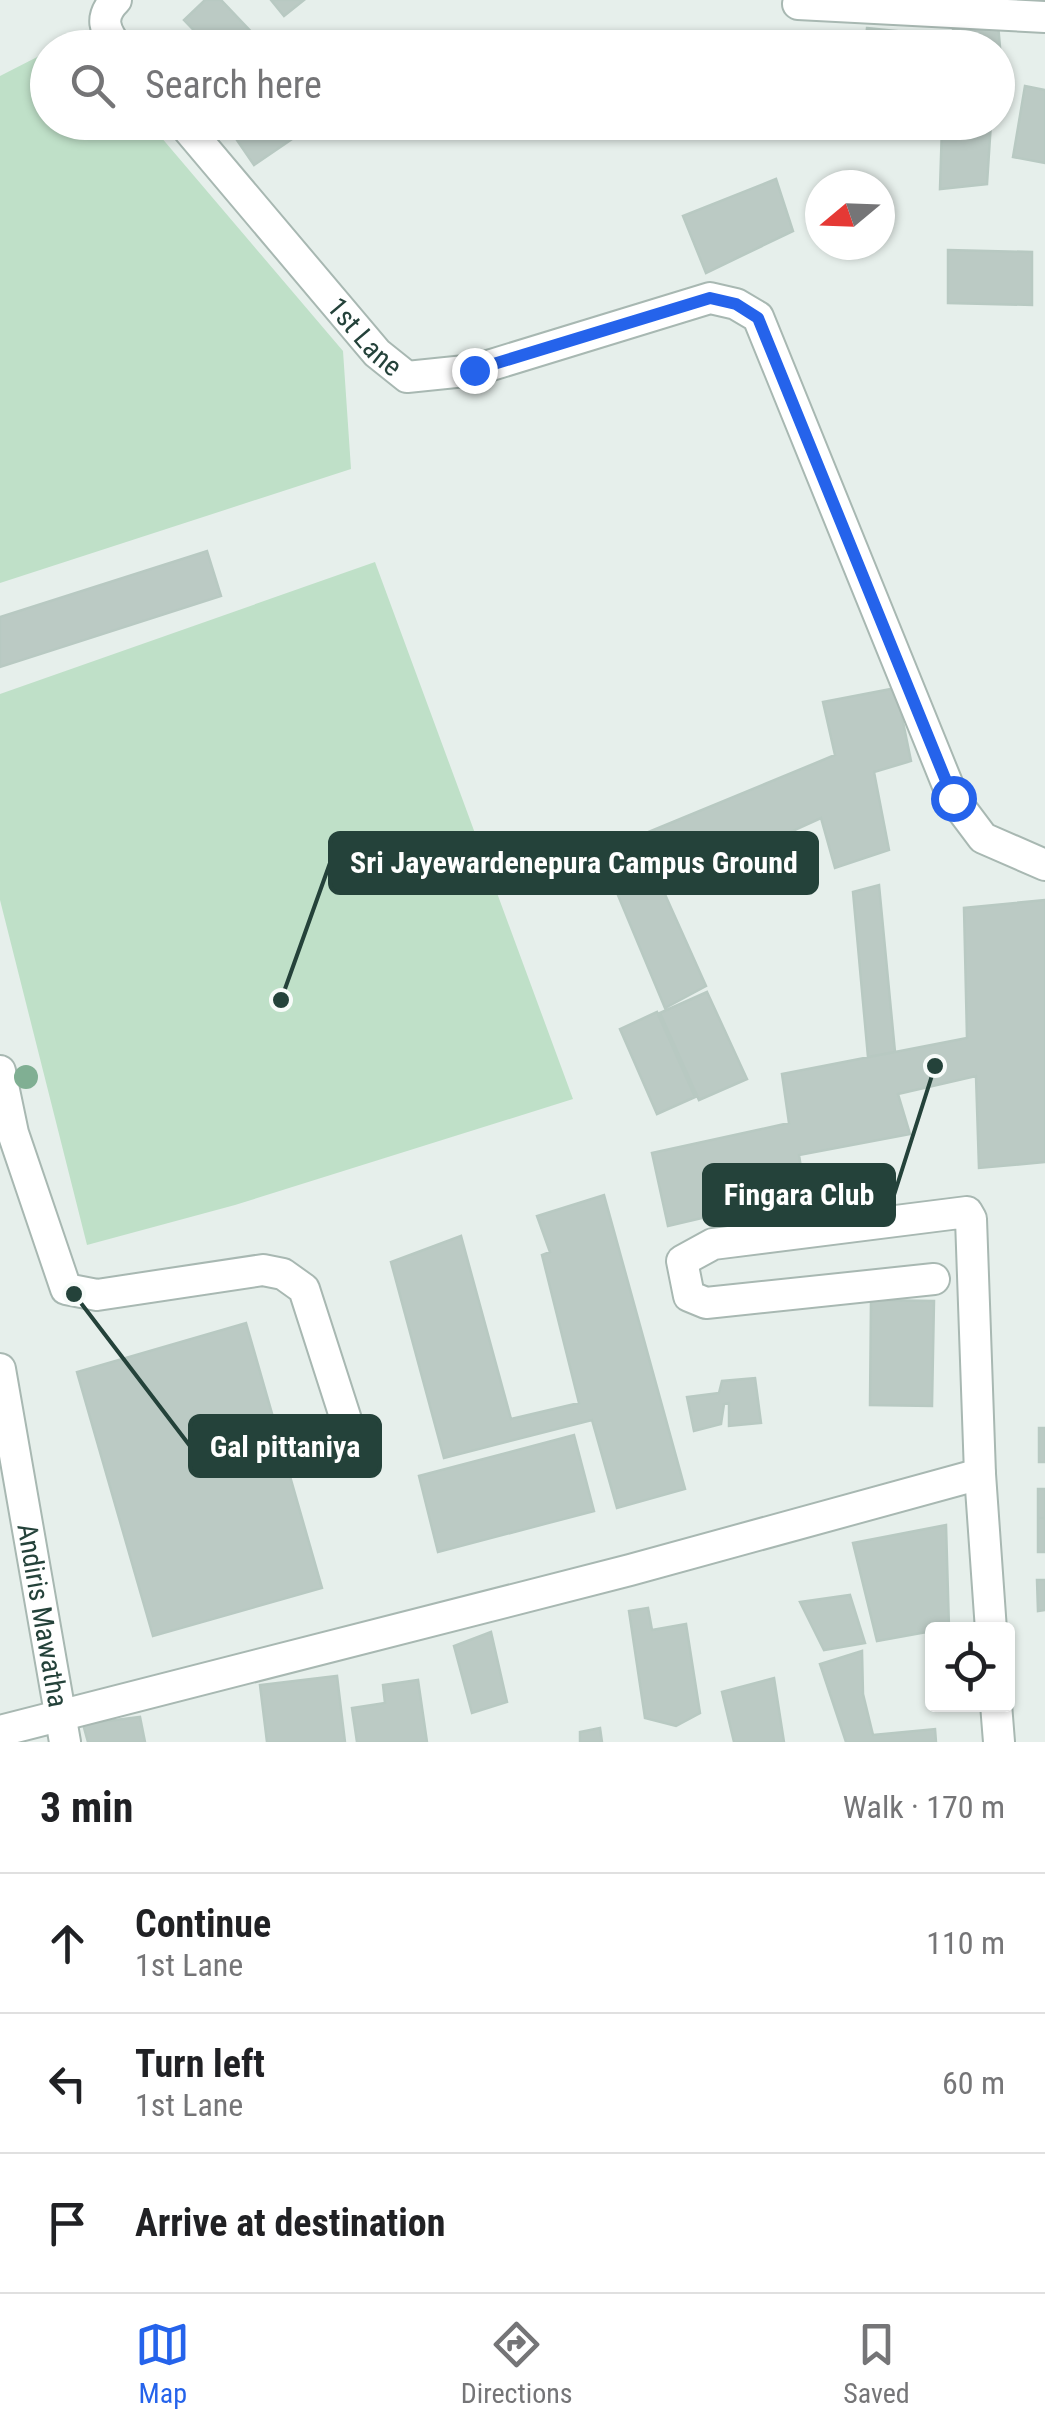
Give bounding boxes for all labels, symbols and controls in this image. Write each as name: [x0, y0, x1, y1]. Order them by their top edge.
search box: [30, 30, 1015, 140]
icon: search: [65, 58, 120, 113]
text: Search here: [145, 63, 322, 107]
north arrow: [805, 170, 895, 260]
street label: 1st Lane: [321, 291, 408, 383]
route end: [452, 348, 498, 394]
route start: [931, 776, 977, 822]
callout: Sri Jayewardenepura Campus Ground: [330, 833, 817, 893]
text: Sri Jayewardenepura Campus Ground: [350, 845, 798, 880]
callout: Fingara Club: [704, 1165, 894, 1225]
text: Fingara Club: [724, 1177, 874, 1212]
callout: Gal pittaniya: [190, 1416, 380, 1476]
text: Gal pittaniya: [210, 1429, 360, 1464]
street label: Andiris Mawatha: [11, 1521, 75, 1710]
map controls: [925, 1622, 1015, 1712]
button: locate: [925, 1622, 1015, 1712]
text: 3 min: [40, 1783, 133, 1832]
text: Walk · 170 m: [843, 1788, 1005, 1826]
text: Continue: [135, 1902, 271, 1946]
icon: ahead: [40, 1916, 95, 1971]
text: 110 m: [926, 1924, 1005, 1962]
text: 1st Lane: [135, 1946, 243, 1984]
text: Turn left: [135, 2042, 265, 2086]
icon: left: [40, 2056, 95, 2111]
text: 60 m: [942, 2064, 1005, 2102]
text: 1st Lane: [135, 2086, 243, 2124]
icon: arrive: [40, 2196, 95, 2251]
text: Arrive at destination: [135, 2201, 445, 2245]
tab: Map: [135, 2317, 190, 2410]
tab: Directions: [461, 2317, 573, 2410]
tab: Saved: [843, 2317, 910, 2410]

